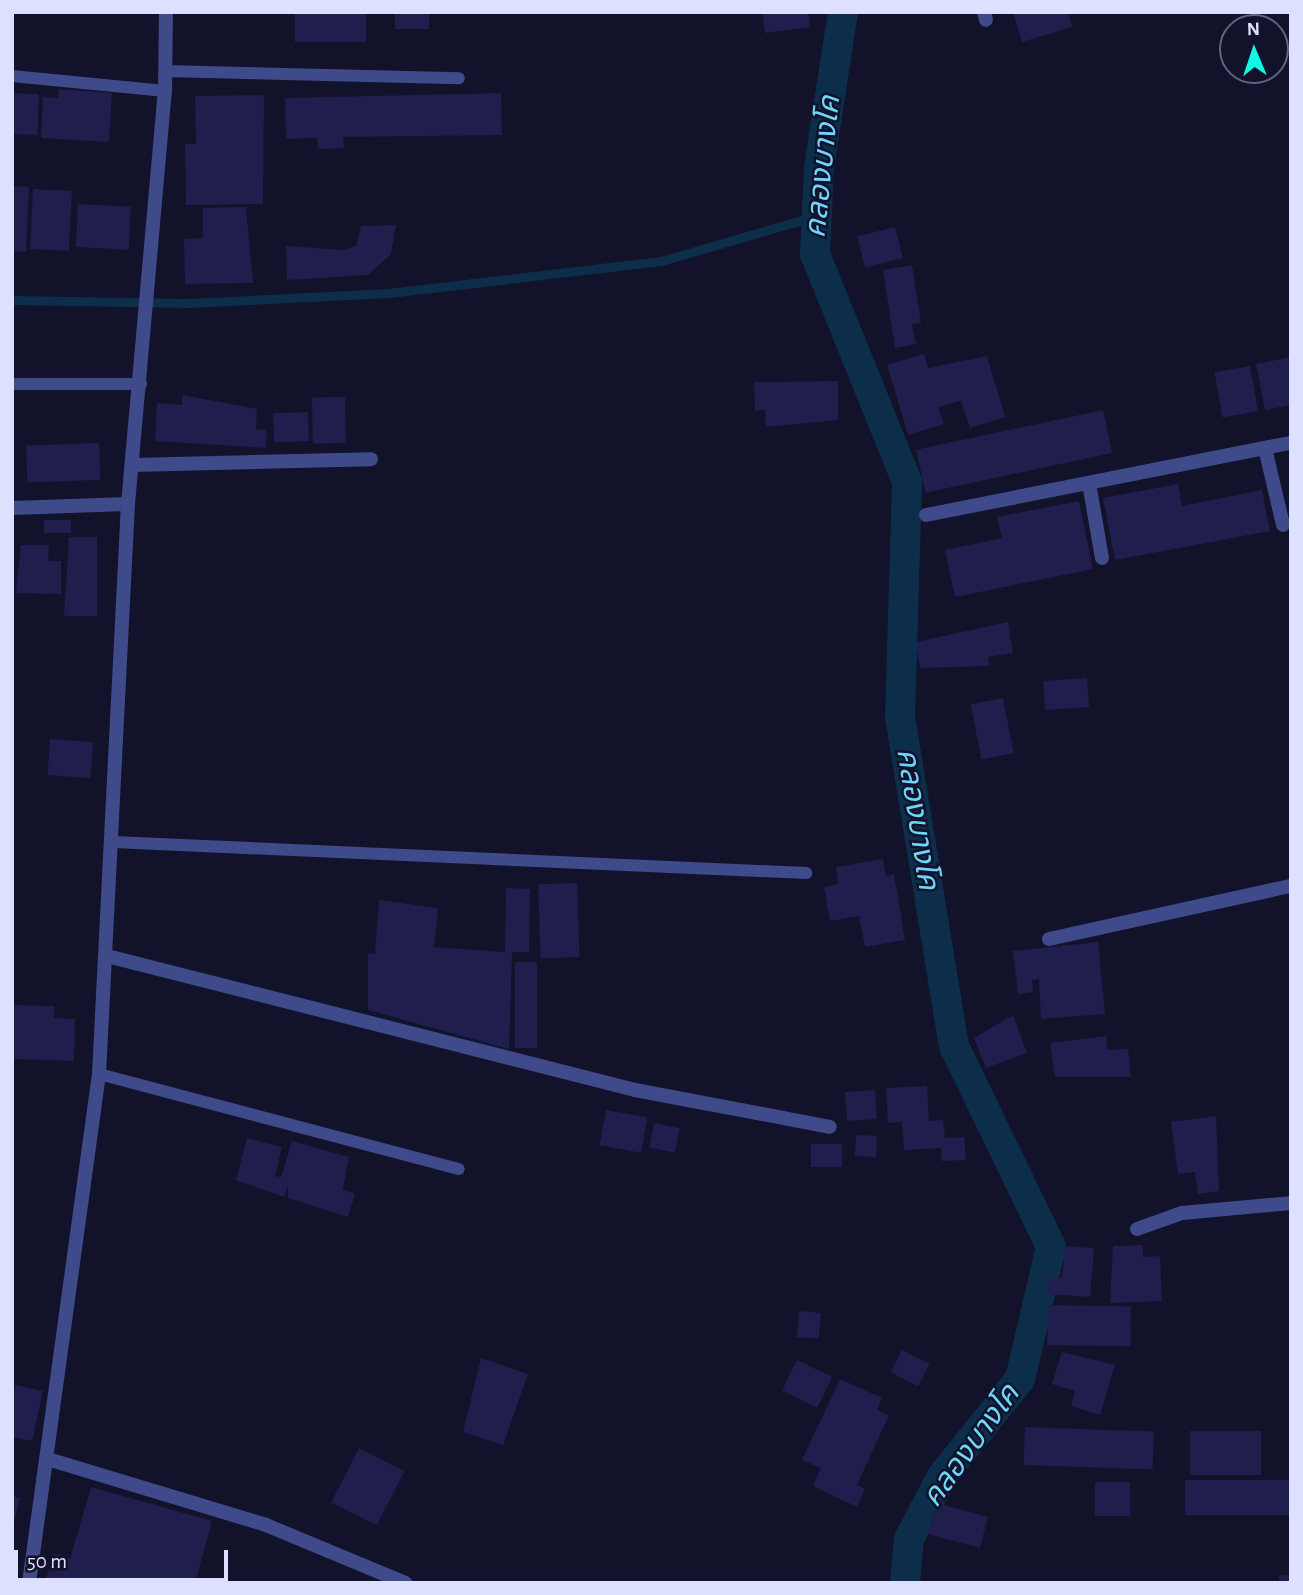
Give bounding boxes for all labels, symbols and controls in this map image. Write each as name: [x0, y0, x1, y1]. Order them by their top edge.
north arrow: [1219, 14, 1289, 84]
text: N: [1246, 20, 1260, 39]
water label: คลองบางโค: [798, 94, 848, 240]
water label: คลองบางโค: [888, 746, 946, 892]
water label: คลองบางโค: [915, 1378, 1027, 1514]
scale bar: [18, 1536, 231, 1580]
text: 50 m: [27, 1551, 67, 1572]

